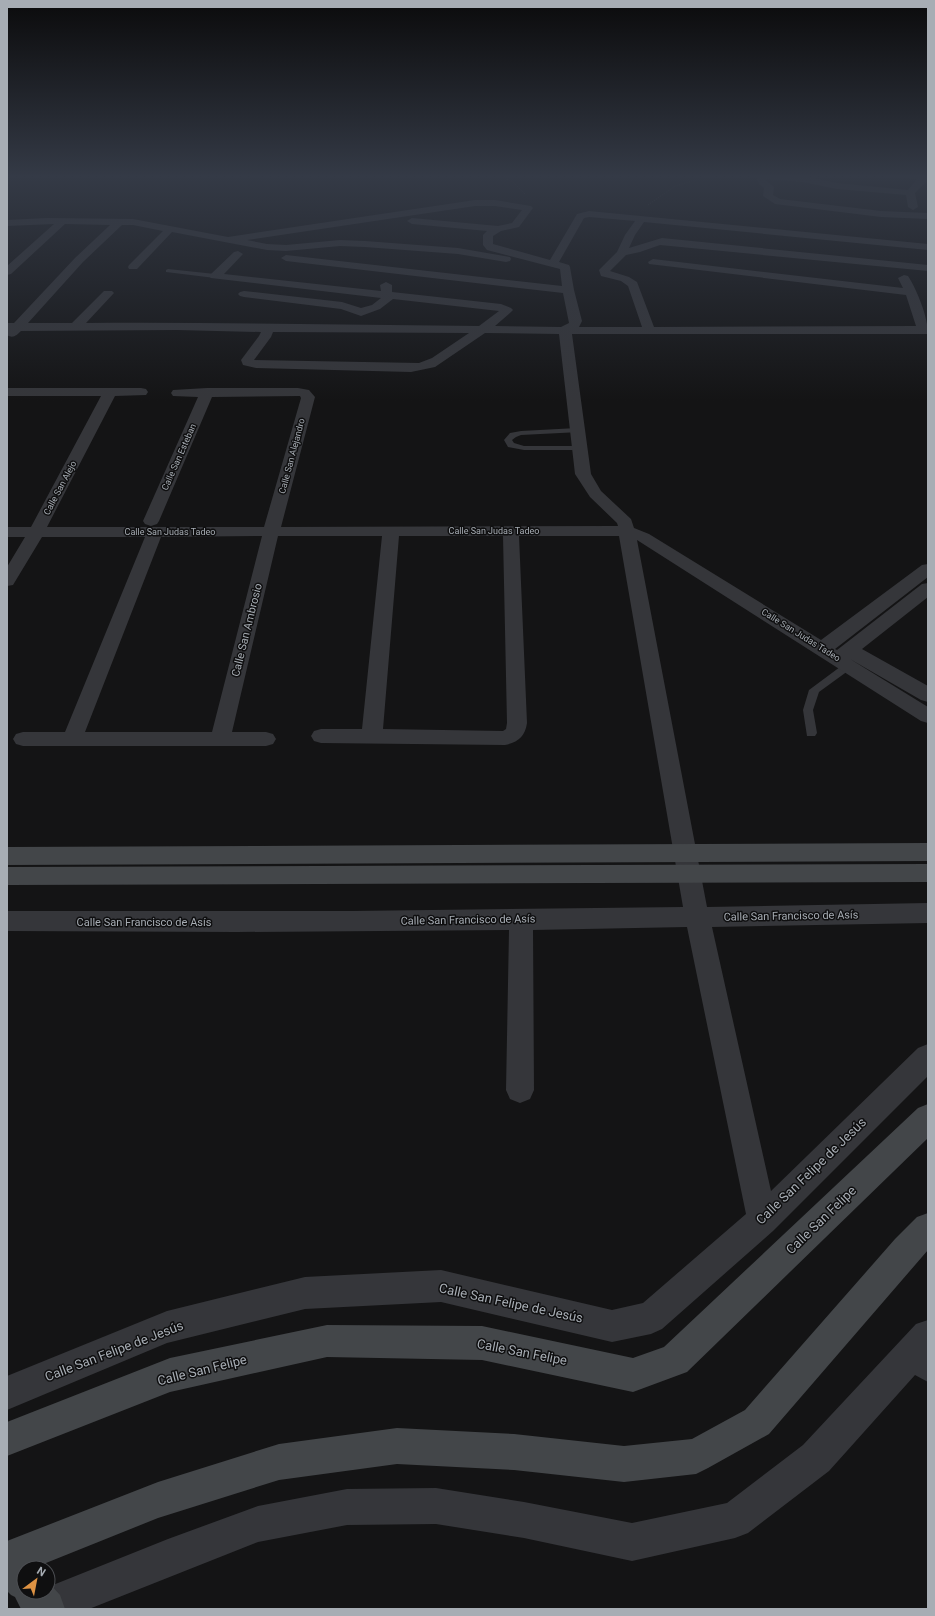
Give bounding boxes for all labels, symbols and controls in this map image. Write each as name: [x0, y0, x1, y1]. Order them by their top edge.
street label: Calle San Alejandro: [277, 417, 307, 495]
street label: Calle San Esteban: [160, 422, 198, 492]
street label: Calle San Alejo: [42, 459, 78, 517]
street label: Calle San Judas Tadeo: [449, 526, 539, 536]
street label: Calle San Judas Tadeo: [125, 527, 215, 537]
street label: Calle San Ambrosio: [229, 582, 265, 678]
street label: Calle San Judas Tadeo: [760, 607, 842, 663]
street label: Calle San Francisco de Asís: [724, 908, 859, 924]
street label: Calle San Francisco de Asís: [401, 912, 536, 928]
street label: Calle San Francisco de Asís: [77, 916, 212, 929]
street label: Calle San Felipe de Jesús: [753, 1114, 869, 1228]
street label: Calle San Felipe: [783, 1183, 859, 1257]
street label: Calle San Felipe de Jesús: [438, 1280, 585, 1326]
street label: Calle San Felipe de Jesús: [43, 1318, 186, 1384]
street label: Calle San Felipe: [476, 1336, 569, 1368]
street label: Calle San Felipe: [156, 1352, 248, 1388]
north arrow: [16, 1560, 56, 1600]
text: N: [34, 1564, 48, 1580]

